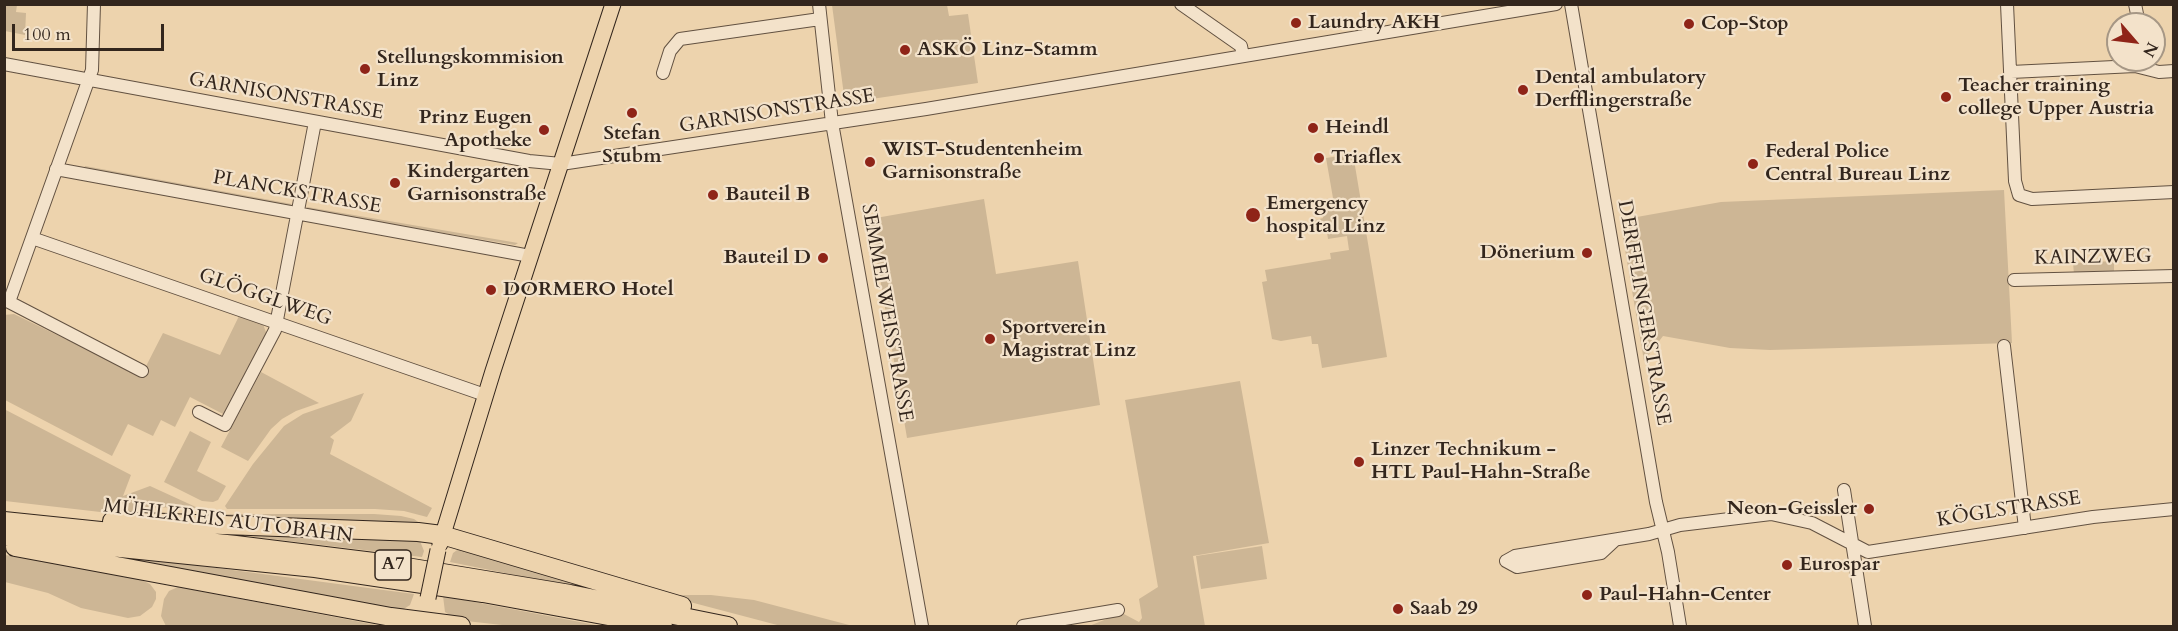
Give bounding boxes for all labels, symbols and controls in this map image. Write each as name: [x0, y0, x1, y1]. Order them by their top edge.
place label: Laundry AKH: [1308, 11, 1440, 35]
scale bar: [15, 12, 166, 50]
place label: Cop-Stop: [1701, 12, 1789, 36]
north arrow: [2106, 12, 2166, 72]
marker: Laundry AKH: [1289, 16, 1303, 30]
marker: Cop-Stop: [1682, 17, 1696, 31]
text: 100 m: [23, 22, 71, 47]
place label: ASKÖ Linz-Stamm: [917, 38, 1098, 62]
text: N: [2137, 38, 2163, 61]
marker: ASKÖ Linz-Stamm: [898, 43, 912, 57]
place label: Stellungskommision Linz: [377, 46, 564, 93]
marker: Stellungskommision Linz: [358, 62, 372, 76]
place label: Dental ambulatory Derfflingerstraße: [1535, 66, 1706, 113]
street label: GARNISONSTRASSE: [187, 68, 385, 126]
place label: Teacher training college Upper Austria: [1958, 74, 2154, 121]
marker: Dental ambulatory Derfflingerstraße: [1516, 83, 1530, 97]
street label: GARNISONSTRASSE: [678, 85, 876, 139]
marker: Teacher training college Upper Austria: [1939, 90, 1953, 104]
place label: Prinz Eugen Apotheke: [419, 106, 532, 153]
marker: Stefan Stubm: [625, 106, 639, 120]
place label: Heindl: [1325, 116, 1389, 140]
marker: Heindl: [1306, 121, 1320, 135]
place label: Stefan Stubm: [602, 122, 662, 169]
marker: Prinz Eugen Apotheke: [537, 123, 551, 137]
place label: WIST-Studentenheim Garnisonstraße: [882, 138, 1083, 185]
place label: Federal Police Central Bureau Linz: [1765, 140, 1950, 187]
place label: Triaflex: [1331, 146, 1401, 170]
marker: Triaflex: [1312, 151, 1326, 165]
marker: WIST-Studentenheim Garnisonstraße: [863, 155, 877, 169]
marker: Federal Police Central Bureau Linz: [1746, 157, 1760, 171]
place label: Kindergarten Garnisonstraße: [407, 160, 547, 207]
street label: PLANCKSTRASSE: [211, 166, 383, 220]
marker: Kindergarten Garnisonstraße: [388, 176, 402, 190]
place label: Bauteil B: [725, 183, 810, 207]
marker: Bauteil B: [706, 188, 720, 202]
place label: Emergency hospital Linz: [1266, 192, 1385, 239]
street label: DERFFLINGERSTRASSE: [1611, 198, 1675, 428]
street label: SEMMELWEISSTRASSE: [855, 202, 917, 424]
marker: Emergency hospital Linz: [1244, 206, 1262, 224]
place label: Dönerium: [1480, 241, 1575, 265]
street label: KAINZWEG: [2034, 245, 2152, 271]
place label: Bauteil D: [723, 246, 811, 270]
marker: Dönerium: [1580, 246, 1594, 260]
marker: Bauteil D: [816, 251, 830, 265]
street label: GLÖGGLWEG: [195, 264, 335, 332]
place label: DORMERO Hotel: [503, 278, 674, 302]
marker: DORMERO Hotel: [484, 283, 498, 297]
place label: Sportverein Magistrat Linz: [1002, 316, 1136, 363]
marker: Sportverein Magistrat Linz: [983, 332, 997, 346]
place label: Linzer Technikum - HTL Paul-Hahn-Straße: [1371, 438, 1591, 485]
marker: Linzer Technikum - HTL Paul-Hahn-Straße: [1352, 455, 1366, 469]
street label: KÖGLSTRASSE: [1935, 487, 2083, 533]
street label: MÜHLKREIS AUTOBAHN: [102, 495, 354, 549]
place label: Neon-Geissler: [1727, 497, 1857, 521]
marker: Neon-Geissler: [1862, 502, 1876, 516]
road number: A7: [375, 550, 411, 580]
place label: Eurospar: [1799, 553, 1880, 577]
marker: Eurospar: [1780, 558, 1794, 572]
place label: Paul-Hahn-Center: [1599, 583, 1771, 607]
marker: Paul-Hahn-Center: [1580, 588, 1594, 602]
place label: Saab 29: [1410, 597, 1478, 621]
marker: Saab 29: [1391, 602, 1405, 616]

